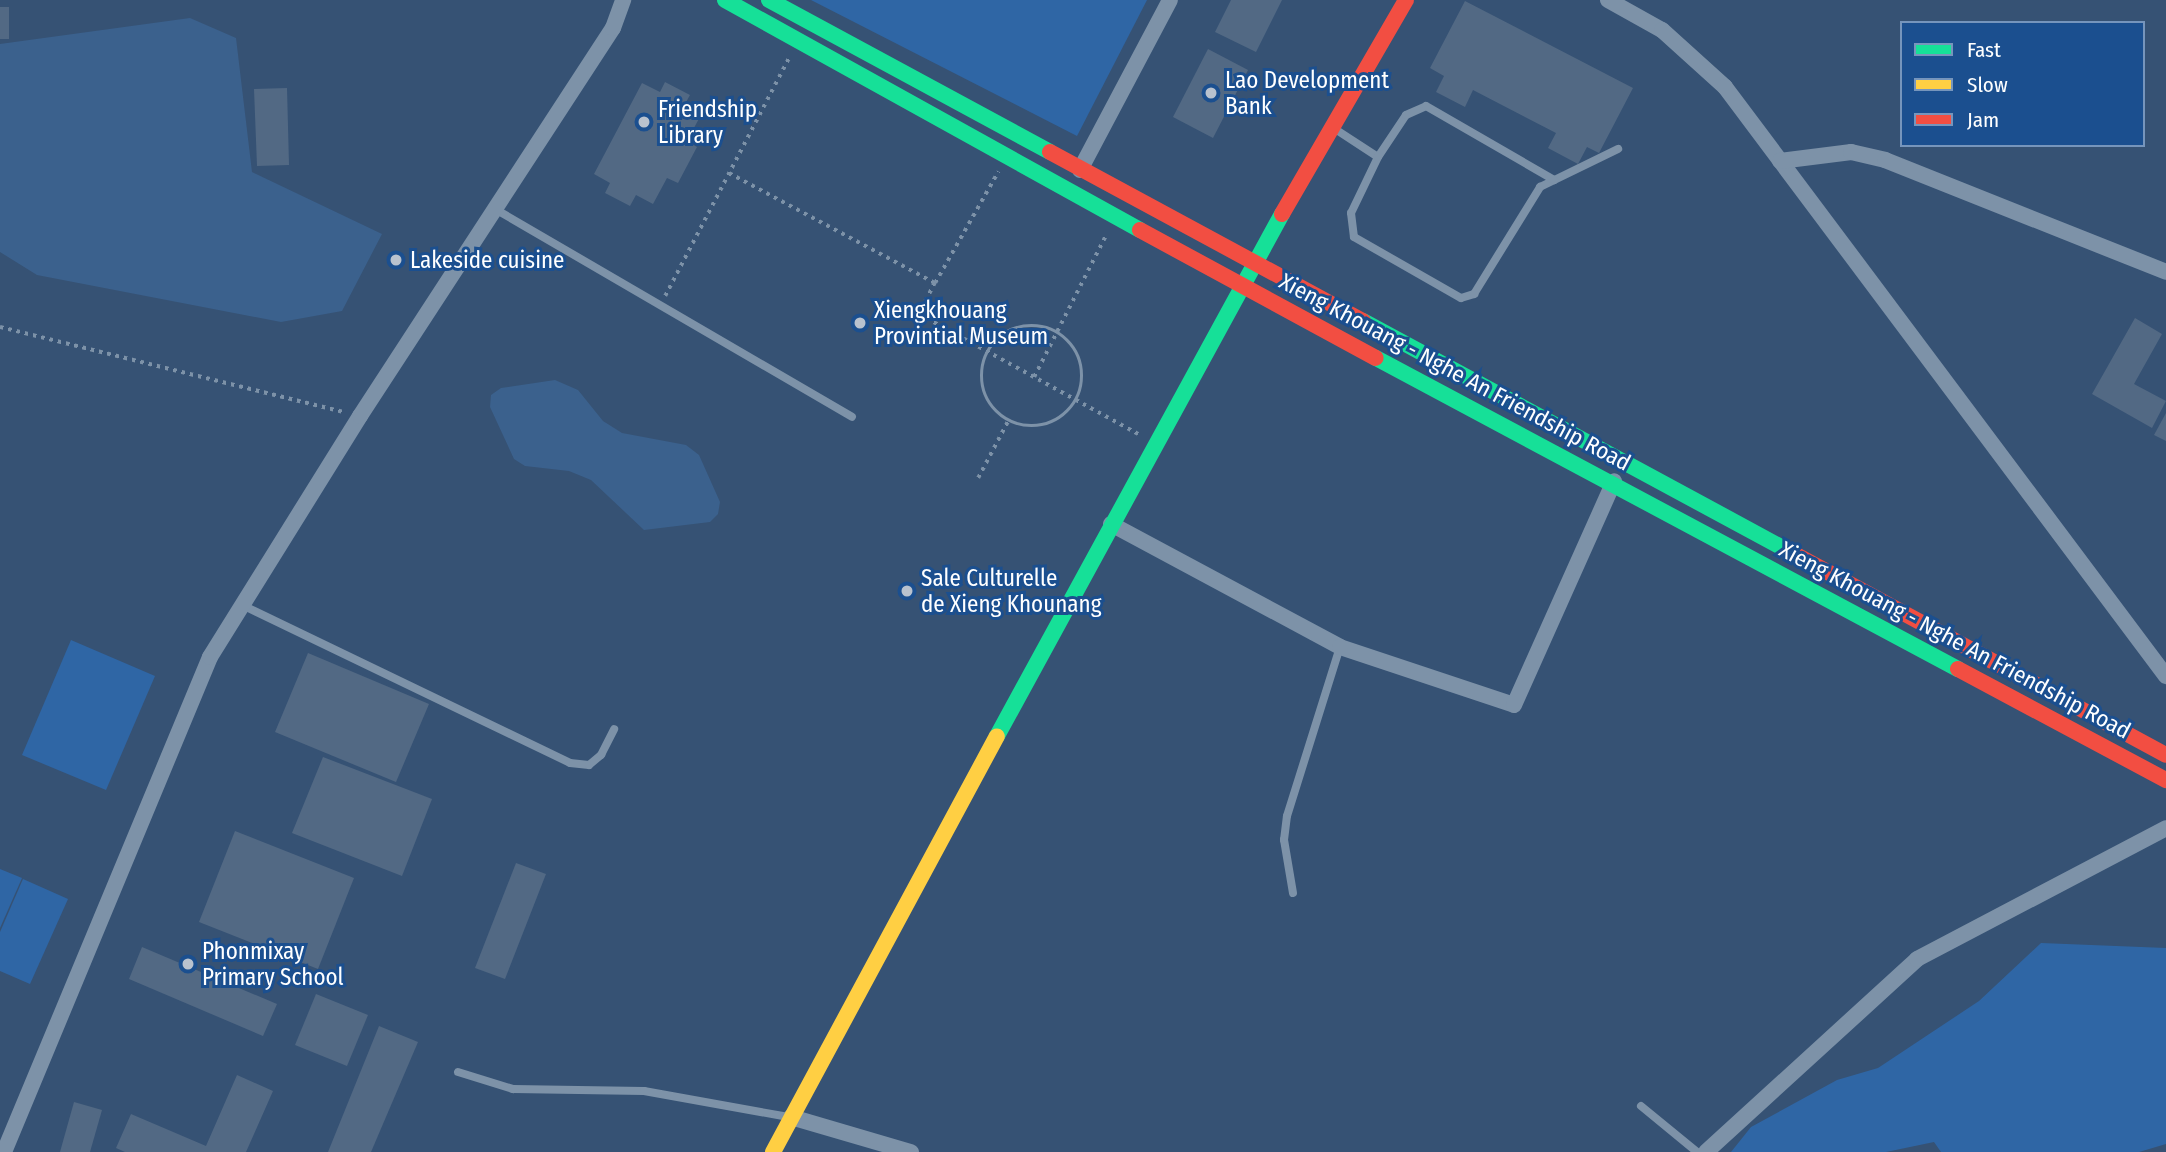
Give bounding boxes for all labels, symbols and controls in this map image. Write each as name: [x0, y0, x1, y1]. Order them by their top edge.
legend: [1900, 21, 2145, 147]
text: Fast: [1967, 37, 2001, 63]
place label: Lao Development Bank: [1225, 66, 1389, 120]
text: Slow: [1967, 72, 2008, 98]
marker: Lao Development Bank: [1203, 85, 1219, 101]
place label: Friendship Library: [658, 95, 757, 149]
text: Jam: [1967, 107, 1999, 133]
marker: Friendship Library: [636, 114, 652, 130]
place label: Lakeside cuisine: [410, 246, 564, 274]
marker: Lakeside cuisine: [388, 252, 404, 268]
street label: Xieng Khouang - Nghe An Friendship Road: [1275, 267, 1635, 477]
place label: Xiengkhouang Provintial Museum: [874, 296, 1048, 350]
marker: Xiengkhouang Provintial Museum: [852, 315, 868, 331]
street label: Xieng Khouang - Nghe An Friendship Road: [1775, 535, 2135, 745]
place label: Sale Culturelle de Xieng Khounang: [921, 564, 1102, 618]
marker: Sale Culturelle de Xieng Khounang: [899, 583, 915, 599]
place label: Phonmixay Primary School: [202, 937, 344, 991]
marker: Phonmixay Primary School: [180, 956, 196, 972]

